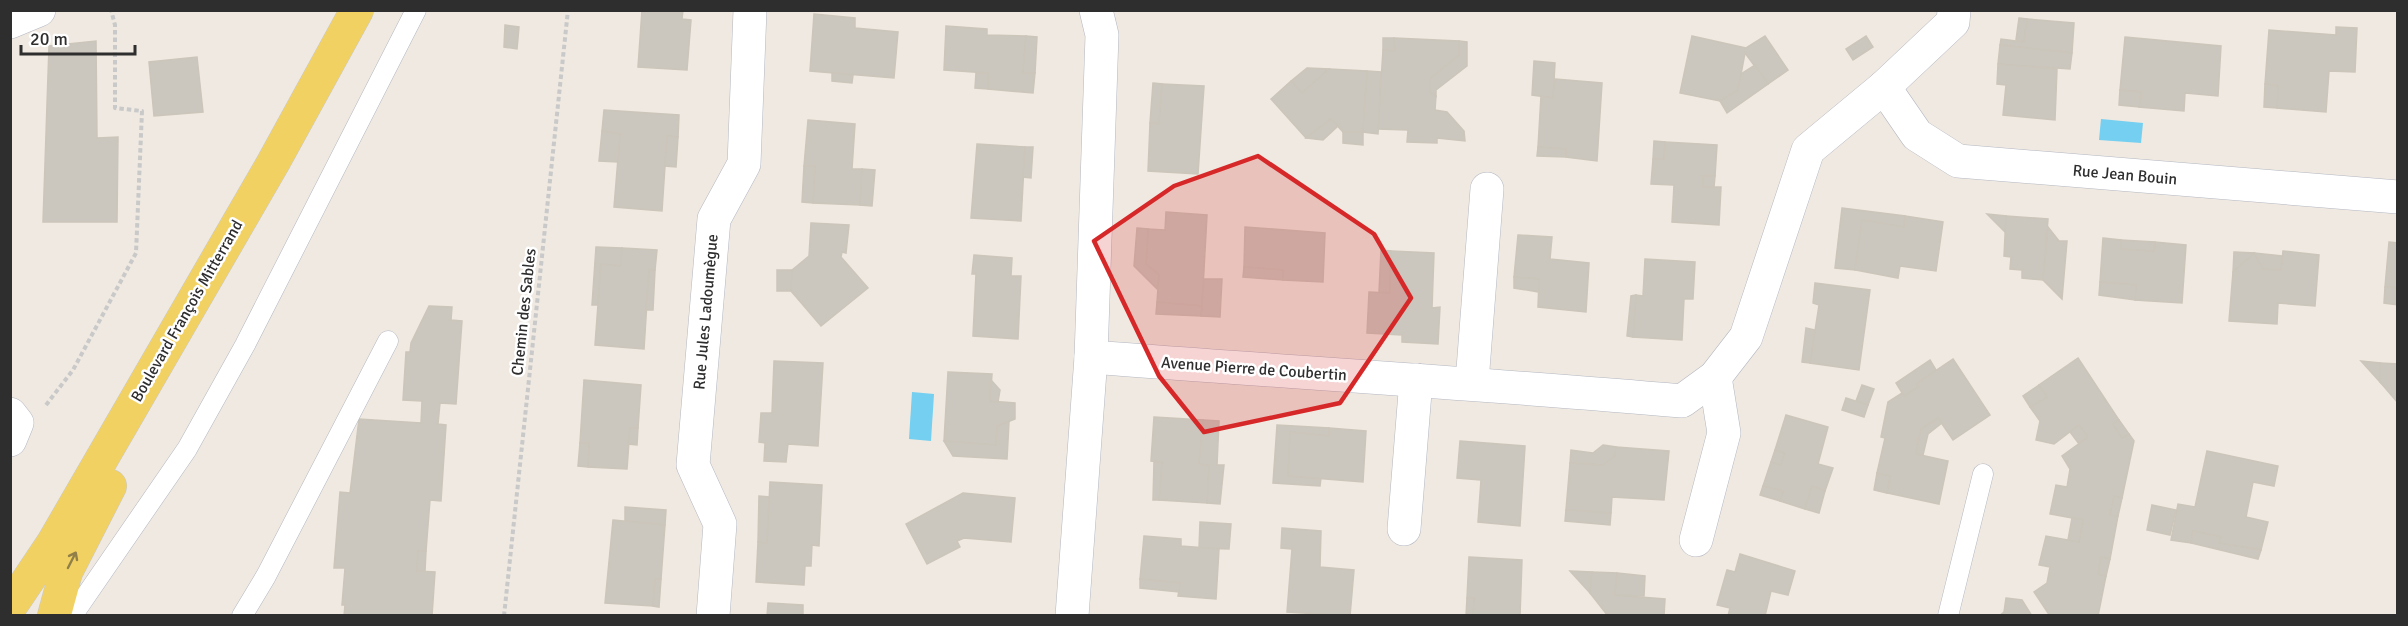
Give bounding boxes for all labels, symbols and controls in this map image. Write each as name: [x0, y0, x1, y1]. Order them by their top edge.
scale bar: [21, 18, 135, 56]
text: 20 m: [30, 28, 68, 50]
street label: Rue Jean Bouin: [2072, 160, 2178, 190]
street label: Boulevard François Mitterrand: [127, 217, 247, 405]
street label: Rue Jules Ladoumègue: [689, 233, 723, 391]
street label: Chemin des Sables: [507, 247, 541, 377]
street label: Avenue Pierre de Coubertin: [1160, 353, 1348, 385]
one-way arrow: [67, 552, 78, 570]

